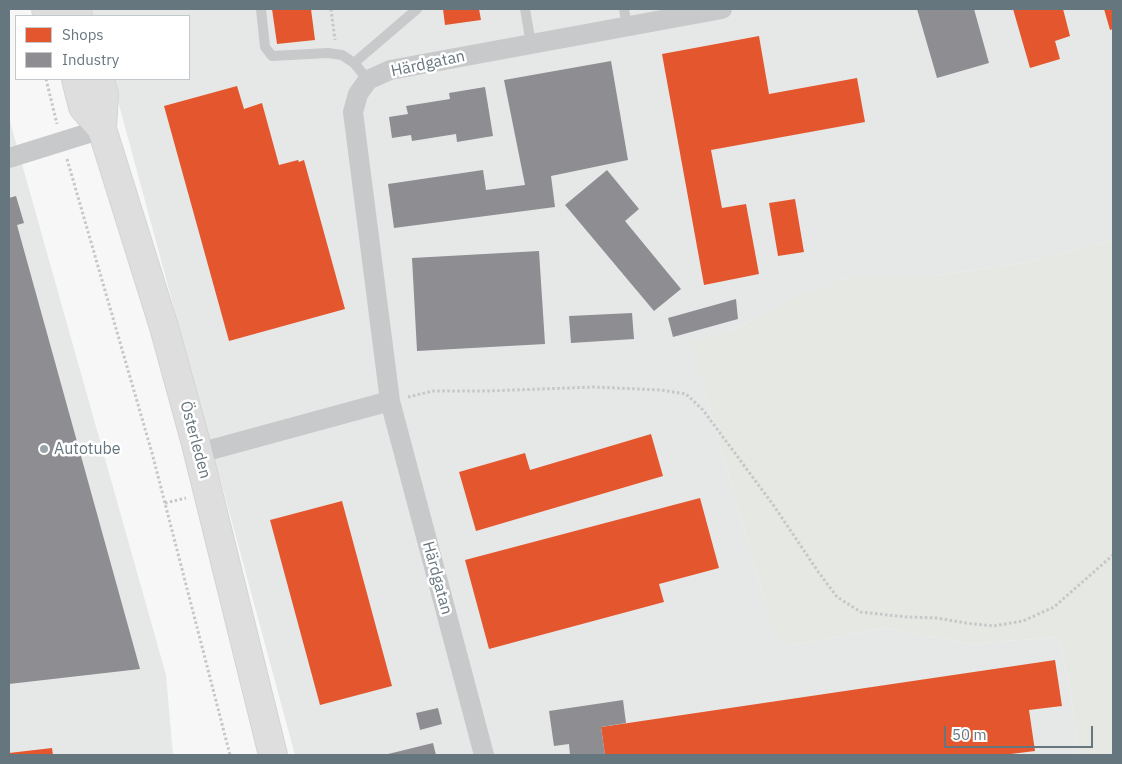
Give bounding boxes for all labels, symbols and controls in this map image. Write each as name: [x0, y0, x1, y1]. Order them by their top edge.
legend: [15, 15, 190, 80]
text: Shops: [62, 25, 104, 44]
street label: Härdgatan: [389, 47, 467, 81]
text: Industry: [62, 50, 119, 69]
street label: Österleden: [175, 399, 215, 481]
place label: Autotube: [54, 439, 121, 459]
marker: Autotube: [38, 443, 50, 455]
street label: Härdgatan: [418, 539, 456, 617]
scale bar: [947, 716, 1096, 748]
text: 50 m: [952, 725, 987, 744]

